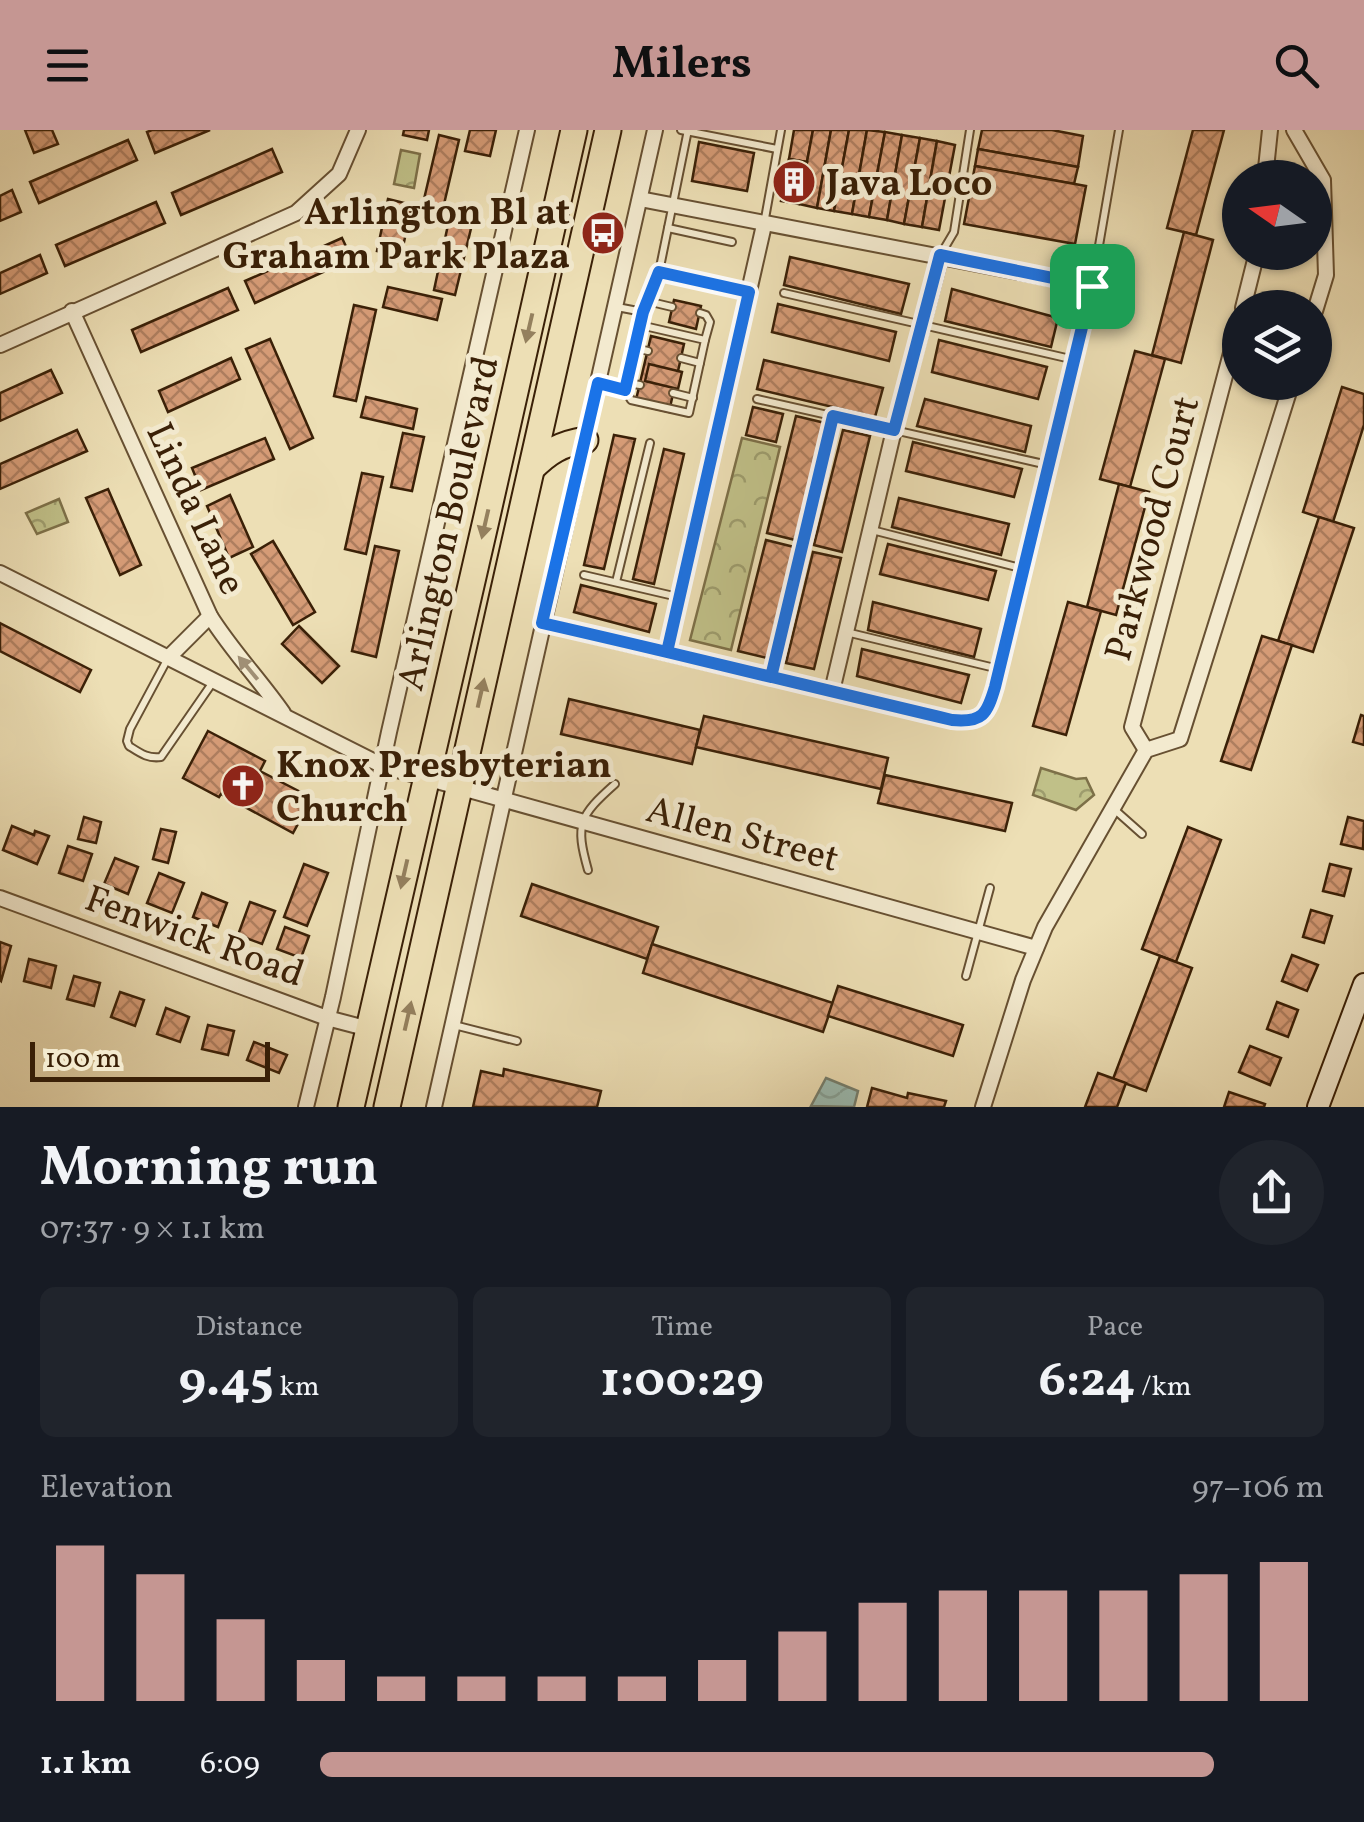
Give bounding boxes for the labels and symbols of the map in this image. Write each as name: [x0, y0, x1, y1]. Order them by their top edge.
building icon: Java Loco: [771, 159, 817, 205]
place label: Java Loco: [825, 159, 993, 212]
north arrow: [1222, 160, 1332, 270]
place label: Arlington Bl at Graham Park Plaza: [222, 188, 570, 285]
bus stop icon: Arlington Bl at Graham Park Plaza: [580, 210, 626, 256]
pin: [1050, 244, 1135, 329]
one-way arrow: [521, 313, 537, 344]
street label: Arlington Boulevard: [386, 351, 515, 696]
street label: Parkwood Court: [1094, 391, 1215, 667]
street label: Linda Lane: [131, 415, 257, 604]
one-way arrow: [477, 509, 493, 540]
one-way arrow: [237, 656, 259, 681]
one-way arrow: [474, 678, 489, 709]
place label: Knox Presbyterian Church: [276, 741, 612, 838]
church icon: Knox Presbyterian Church: [220, 763, 266, 809]
street label: Allen Street: [640, 785, 844, 888]
one-way arrow: [396, 859, 411, 890]
street label: Fenwick Road: [77, 874, 311, 1002]
one-way arrow: [400, 1000, 416, 1031]
scale bar: [30, 1037, 270, 1081]

